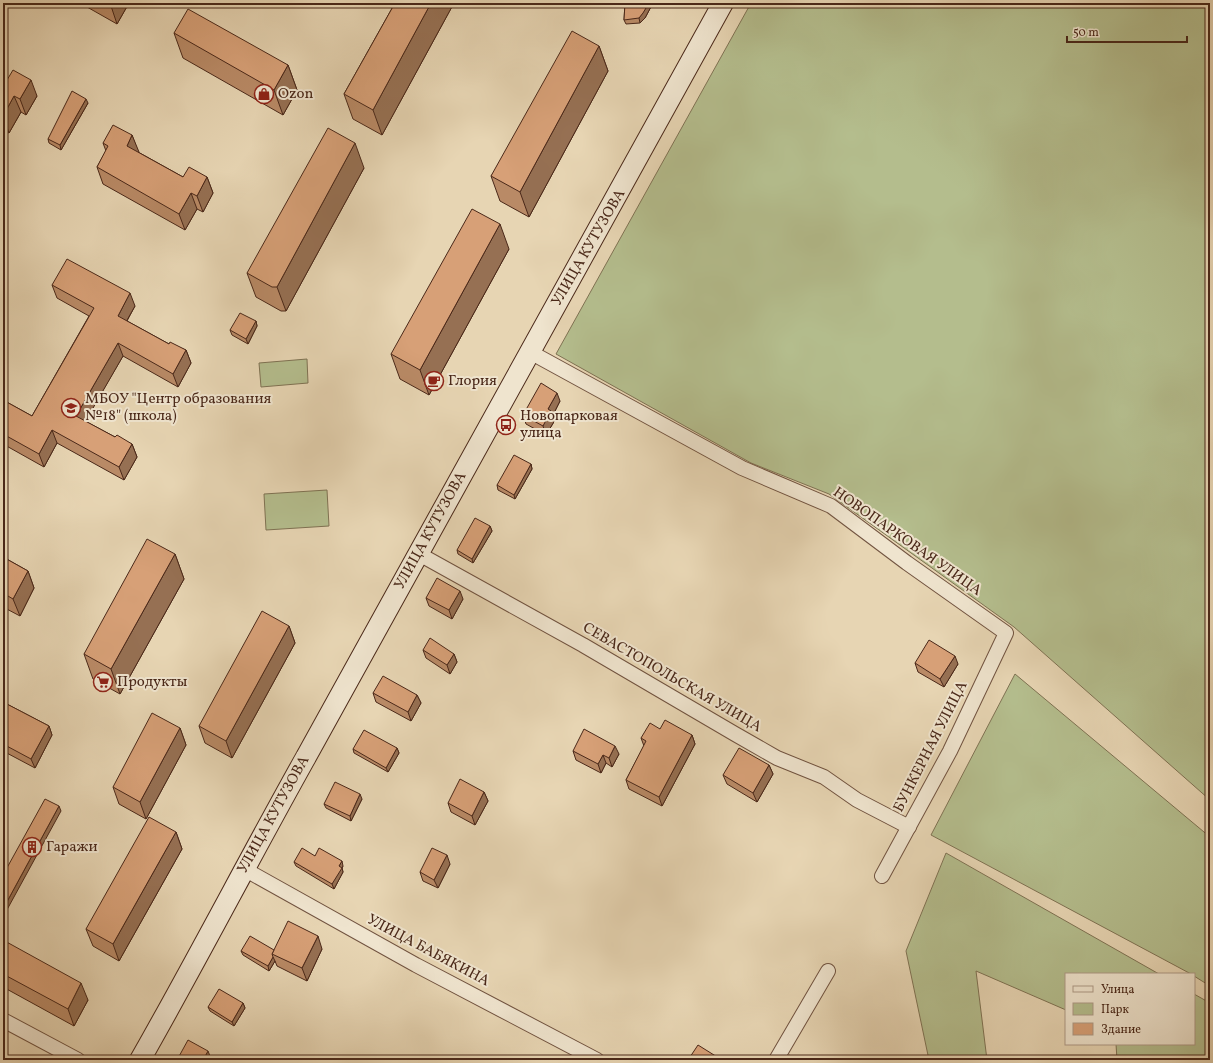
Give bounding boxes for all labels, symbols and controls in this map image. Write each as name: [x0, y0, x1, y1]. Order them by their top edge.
scale bar: [1067, 18, 1187, 44]
text: 50 m: [1073, 25, 1099, 41]
shop icon: Ozon: [253, 83, 275, 105]
place label: Ozon: [278, 84, 313, 105]
street label: УЛИЦА КУТУЗОВА: [547, 185, 631, 310]
cafe icon: Глория: [423, 370, 445, 392]
place label: Глория: [448, 371, 497, 392]
place label: МБОУ "Центр образования №18" (школа): [85, 389, 272, 427]
school or university icon: МБОУ "Центр образования №18" (школа): [60, 397, 82, 419]
place label: Новопарковая улица: [520, 406, 618, 444]
bus stop icon: Новопарковая улица: [495, 414, 517, 436]
street label: УЛИЦА КУТУЗОВА: [390, 468, 472, 594]
street label: НОВОПАРКОВАЯ УЛИЦА: [828, 482, 986, 602]
street label: СЕВАСТОПОЛЬСКАЯ УЛИЦА: [579, 618, 766, 738]
supermarket icon: Продукты: [92, 671, 114, 693]
place label: Продукты: [117, 672, 188, 693]
street label: БУНКЕРНАЯ УЛИЦА: [889, 677, 973, 816]
street label: УЛИЦА КУТУЗОВА: [233, 752, 315, 878]
building icon: Гаражи: [21, 836, 43, 858]
place label: Гаражи: [46, 837, 98, 858]
street label: УЛИЦА БАБЯКИНА: [363, 910, 493, 992]
legend: [1065, 973, 1195, 1045]
text: Улица: [1101, 982, 1134, 998]
text: Парк: [1101, 1002, 1129, 1018]
text: Здание: [1101, 1022, 1141, 1038]

